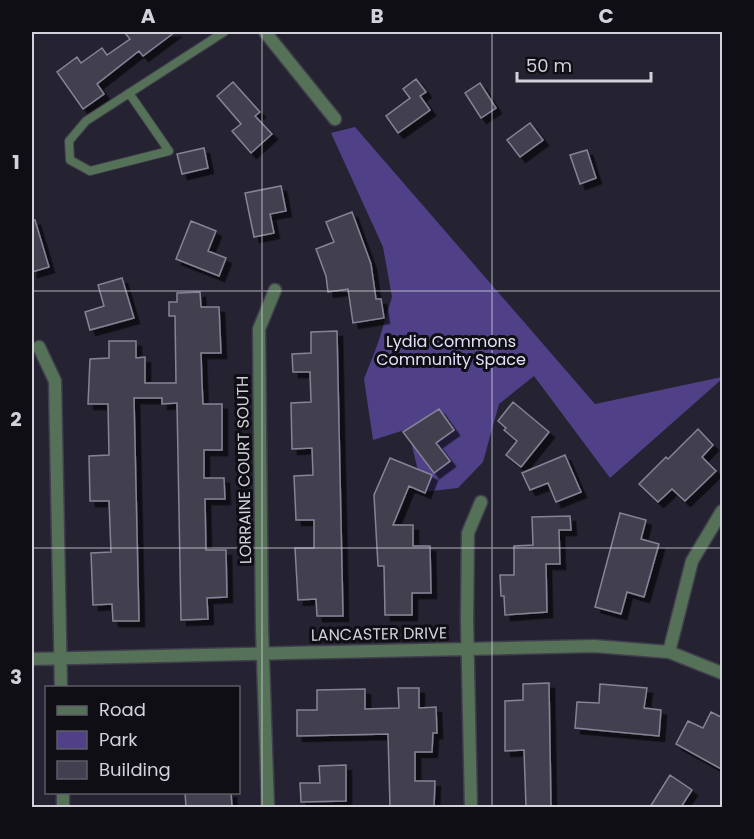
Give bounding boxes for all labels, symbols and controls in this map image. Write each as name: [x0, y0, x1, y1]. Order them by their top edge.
text: A: [141, 2, 156, 30]
text: B: [370, 2, 384, 30]
text: C: [598, 2, 614, 30]
scale bar: [517, 45, 650, 83]
text: 50 m: [526, 53, 572, 78]
text: 1: [12, 148, 20, 176]
park label: Lydia Commons Community Space: [376, 330, 526, 371]
street label: LORRAINE COURT SOUTH: [231, 376, 257, 564]
text: 2: [10, 405, 22, 433]
street label: LANCASTER DRIVE: [311, 621, 447, 647]
text: 3: [10, 663, 22, 691]
legend: [45, 686, 240, 794]
text: Road: [99, 697, 146, 722]
text: Park: [99, 727, 138, 752]
text: Building: [99, 757, 171, 782]

